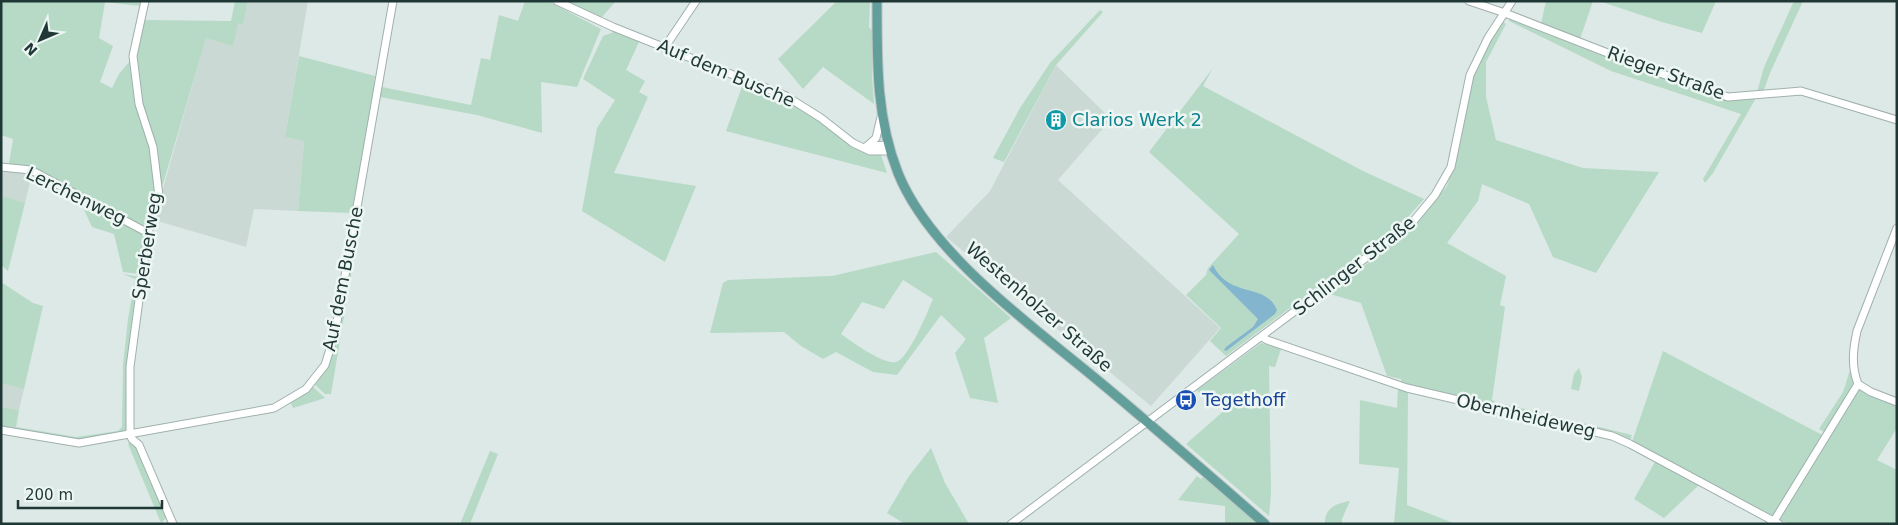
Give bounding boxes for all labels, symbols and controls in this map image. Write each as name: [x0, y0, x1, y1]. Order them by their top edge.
north arrow: [15, 15, 65, 65]
street label: Auf dem Busche: [654, 34, 798, 111]
text: N: [21, 39, 41, 59]
street label: Rieger Straße: [1605, 42, 1728, 104]
building icon: Clarios Werk 2: [1044, 108, 1068, 132]
place label: Clarios Werk 2: [1072, 109, 1202, 130]
street label: Lerchenweg: [23, 162, 130, 229]
street label: Sperberweg: [128, 191, 165, 301]
street label: Auf dem Busche: [318, 205, 367, 353]
street label: Schlinger Straße: [1288, 211, 1419, 320]
street label: Westenholzer Straße: [962, 237, 1117, 376]
bus stop icon: Tegethoff: [1174, 388, 1198, 412]
place label: Tegethoff: [1201, 389, 1286, 410]
street label: Obernheideweg: [1454, 389, 1598, 442]
scale bar: [18, 478, 161, 510]
text: 200 m: [25, 486, 73, 504]

